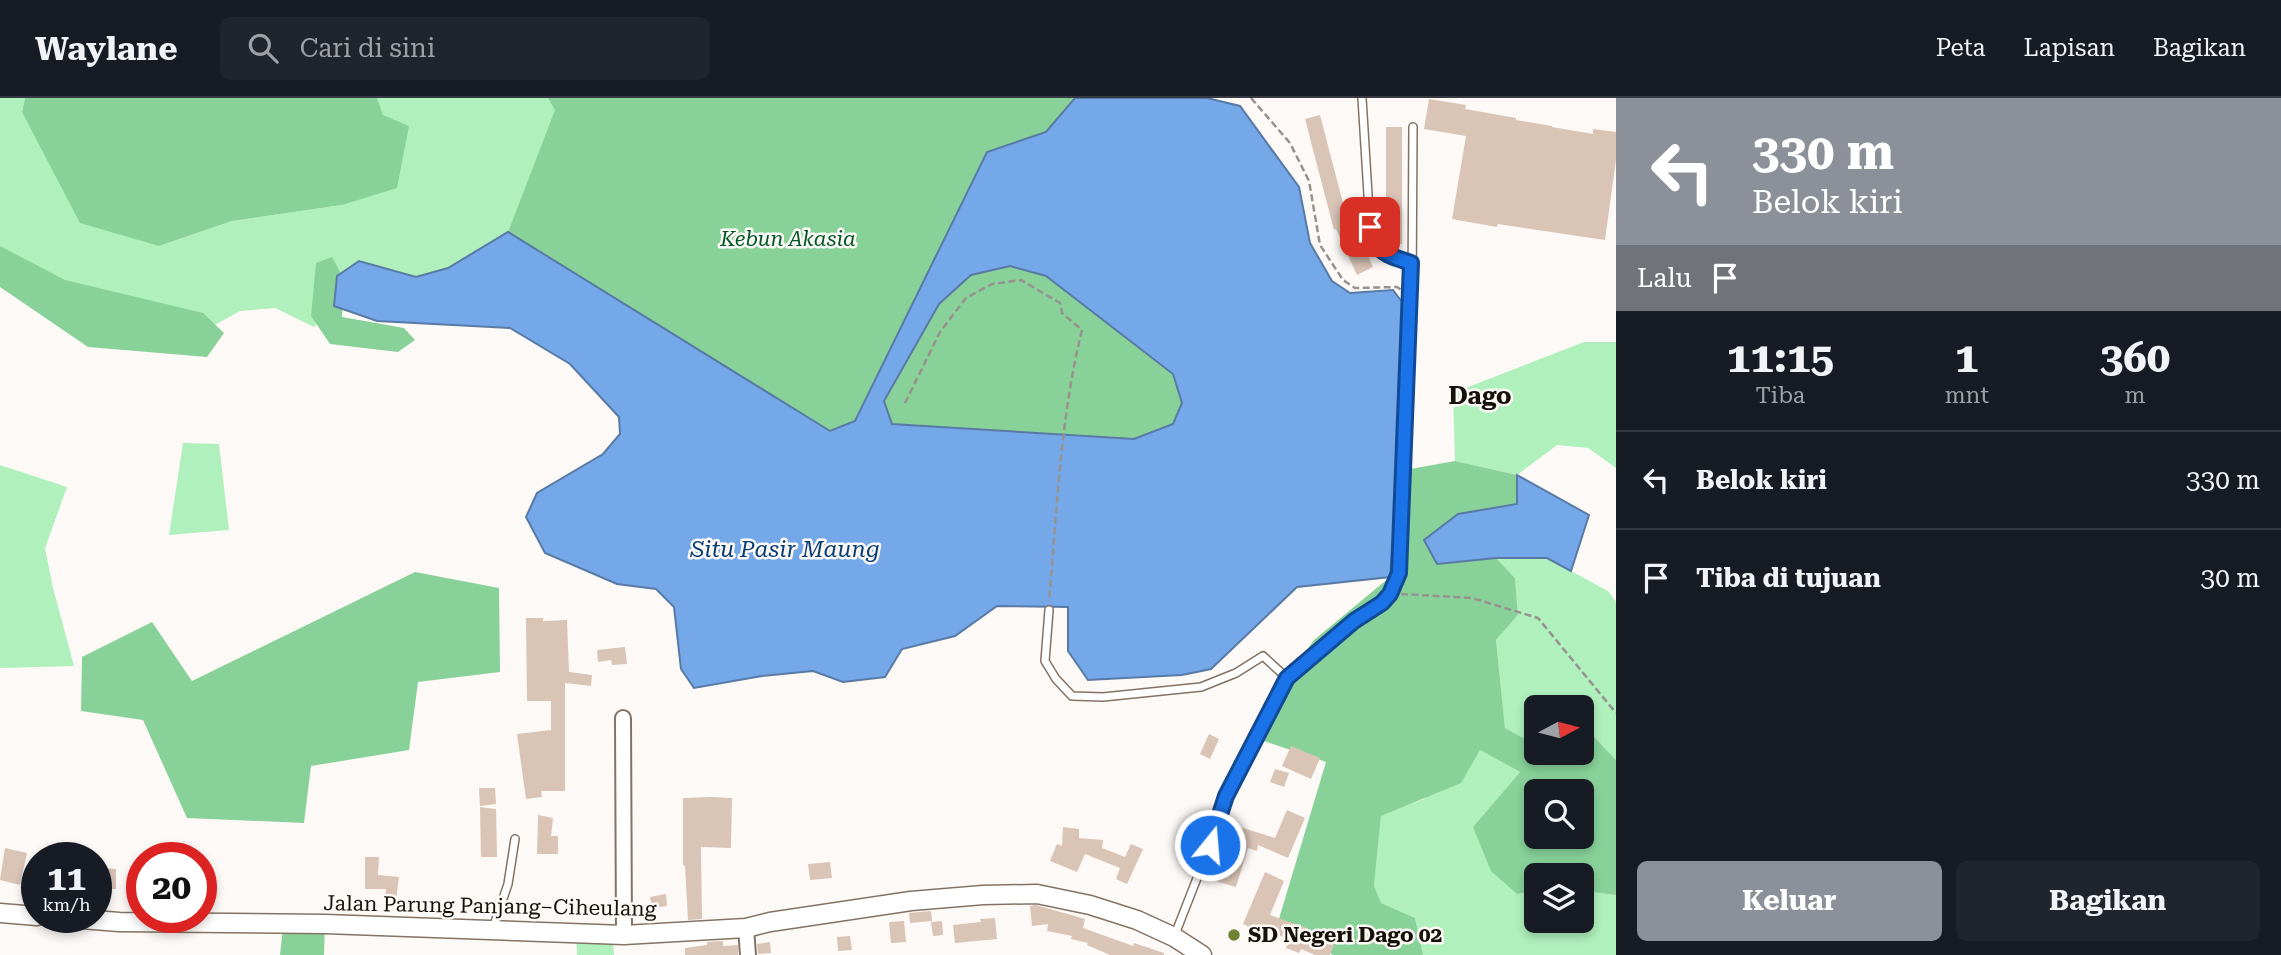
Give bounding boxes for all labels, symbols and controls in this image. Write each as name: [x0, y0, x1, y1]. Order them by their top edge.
search box: [220, 17, 710, 80]
text: Waylane: [35, 29, 178, 68]
icon: search: [244, 29, 282, 67]
text: Cari di sini: [300, 33, 435, 63]
text: Peta: [1936, 34, 1986, 62]
text: Lapisan: [2024, 34, 2115, 62]
text: Bagikan: [2153, 34, 2246, 62]
text: 330 m: [1752, 124, 1894, 181]
icon: left: [1637, 126, 1728, 217]
text: Belok kiri: [1752, 183, 1903, 221]
pin: [1340, 197, 1400, 257]
icon: arrive: [1351, 208, 1389, 246]
park label: Kebun Akasia: [719, 227, 856, 251]
icon: arrive: [1706, 259, 1744, 297]
text: Lalu: [1637, 263, 1692, 293]
text: 11:15: [1727, 333, 1834, 382]
text: 1: [1955, 333, 1979, 382]
text: 360: [2100, 333, 2170, 382]
district label: Dago: [1448, 382, 1512, 410]
text: Tiba: [1755, 382, 1805, 409]
text: mnt: [1945, 382, 1989, 409]
text: m: [2125, 382, 2146, 409]
icon: left: [1637, 461, 1675, 499]
text: Belok kiri: [1696, 465, 1827, 495]
text: 330 m: [2186, 465, 2260, 495]
water label: Situ Pasir Maung: [689, 536, 880, 563]
icon: arrive: [1637, 559, 1675, 597]
text: Tiba di tujuan: [1696, 563, 1881, 593]
text: 30 m: [2201, 563, 2260, 593]
north arrow: [1524, 695, 1594, 765]
map controls: [1524, 695, 1594, 933]
button: search: [1524, 779, 1594, 849]
position arrow: [1173, 808, 1247, 882]
speed limit sign: 20: [126, 842, 217, 933]
text: 11: [47, 858, 86, 899]
button: Keluar: [1637, 861, 1942, 941]
button: Bagikan: [1956, 861, 2260, 941]
button: layers: [1524, 863, 1594, 933]
street label: Jalan Parung Panjang–Ciheulang: [323, 891, 657, 921]
text: km/h: [42, 894, 91, 915]
place label: SD Negeri Dago 02: [1248, 923, 1442, 947]
marker: SD Negeri Dago 02: [1226, 927, 1242, 943]

